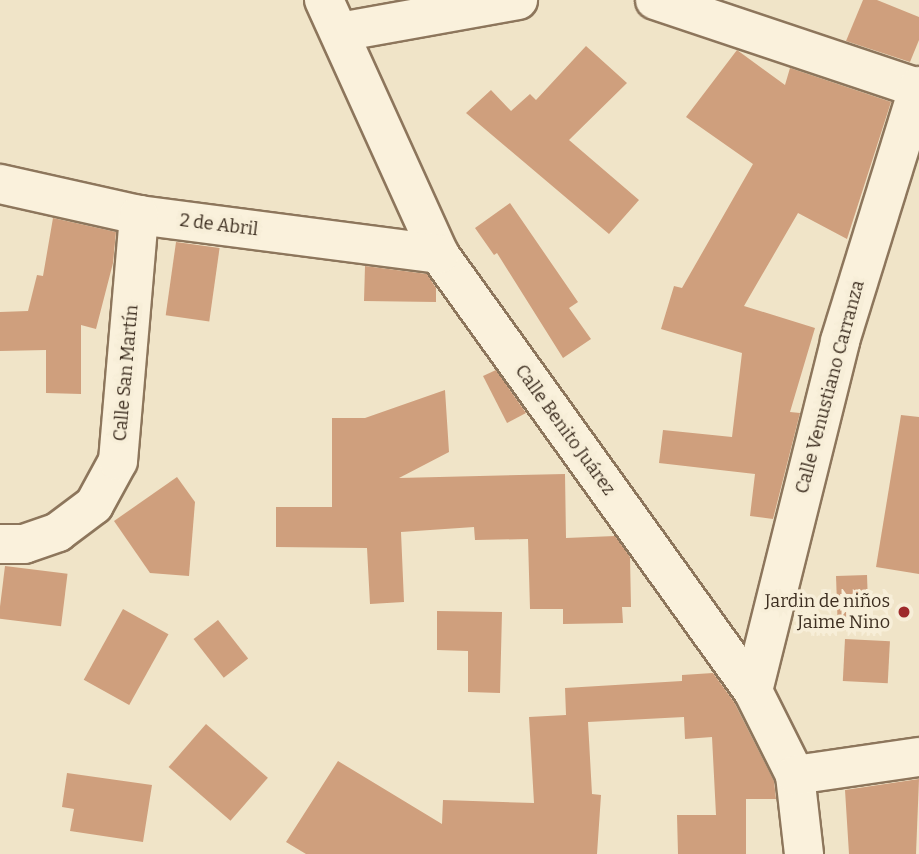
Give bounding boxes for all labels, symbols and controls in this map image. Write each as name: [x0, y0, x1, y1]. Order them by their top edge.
street label: 2 de Abril: [179, 209, 259, 241]
street label: Calle Venustiano Carranza: [791, 278, 869, 496]
street label: Calle San Martín: [109, 304, 143, 442]
street label: Calle Benito Juárez: [510, 361, 620, 499]
place label: Jardin de niños Jaime Nino: [765, 591, 890, 634]
marker: Jardin de niños Jaime Nino: [896, 604, 912, 620]

